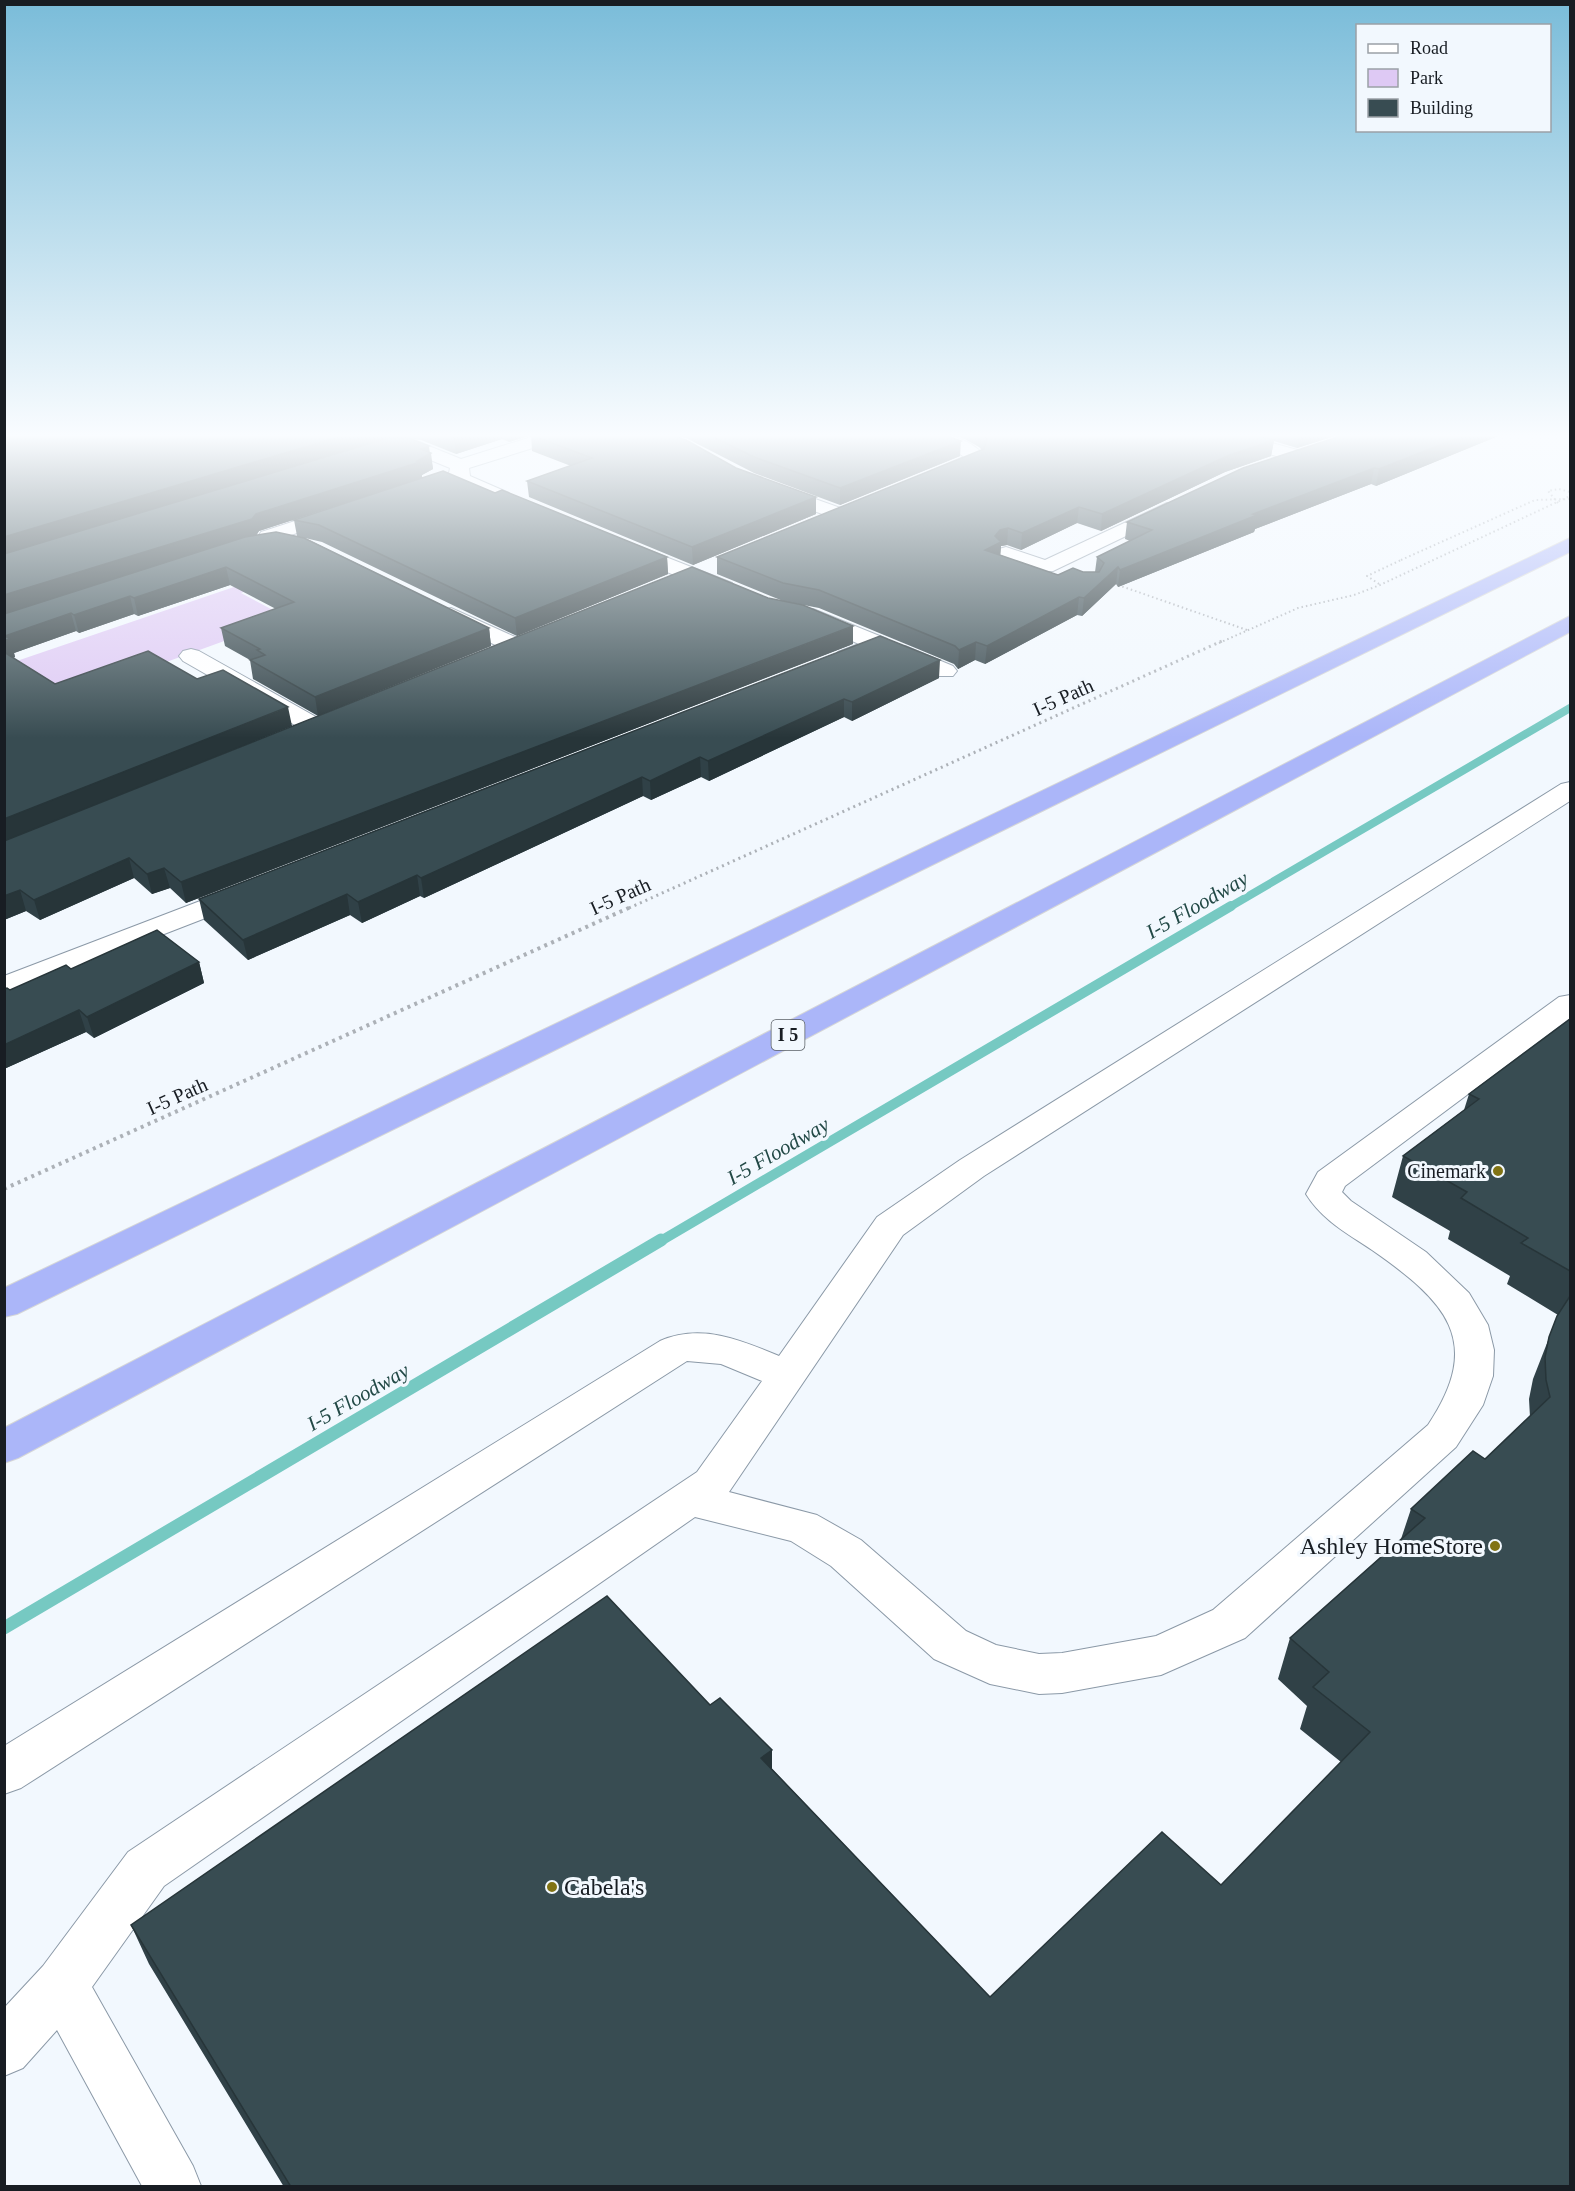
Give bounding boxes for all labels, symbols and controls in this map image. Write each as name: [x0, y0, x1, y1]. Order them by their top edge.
legend: [1356, 24, 1551, 132]
text: Road: [1410, 38, 1448, 58]
text: Park: [1410, 68, 1443, 88]
text: Building: [1410, 98, 1473, 118]
street label: I-5 Path: [1029, 674, 1097, 720]
water label: I-5 Floodway: [1141, 866, 1253, 944]
street label: I-5 Path: [586, 873, 654, 919]
road number: I 5: [772, 1020, 804, 1050]
street label: I-5 Path: [143, 1073, 211, 1119]
water label: I-5 Floodway: [722, 1112, 834, 1190]
place label: Cinemark: [1407, 1160, 1486, 1182]
marker: Cinemark: [1491, 1164, 1505, 1178]
water label: I-5 Floodway: [302, 1358, 414, 1436]
place label: Ashley HomeStore: [1300, 1533, 1483, 1559]
marker: Ashley HomeStore: [1488, 1539, 1502, 1553]
place label: Cabela's: [564, 1874, 644, 1900]
marker: Cabela's: [545, 1880, 559, 1894]

